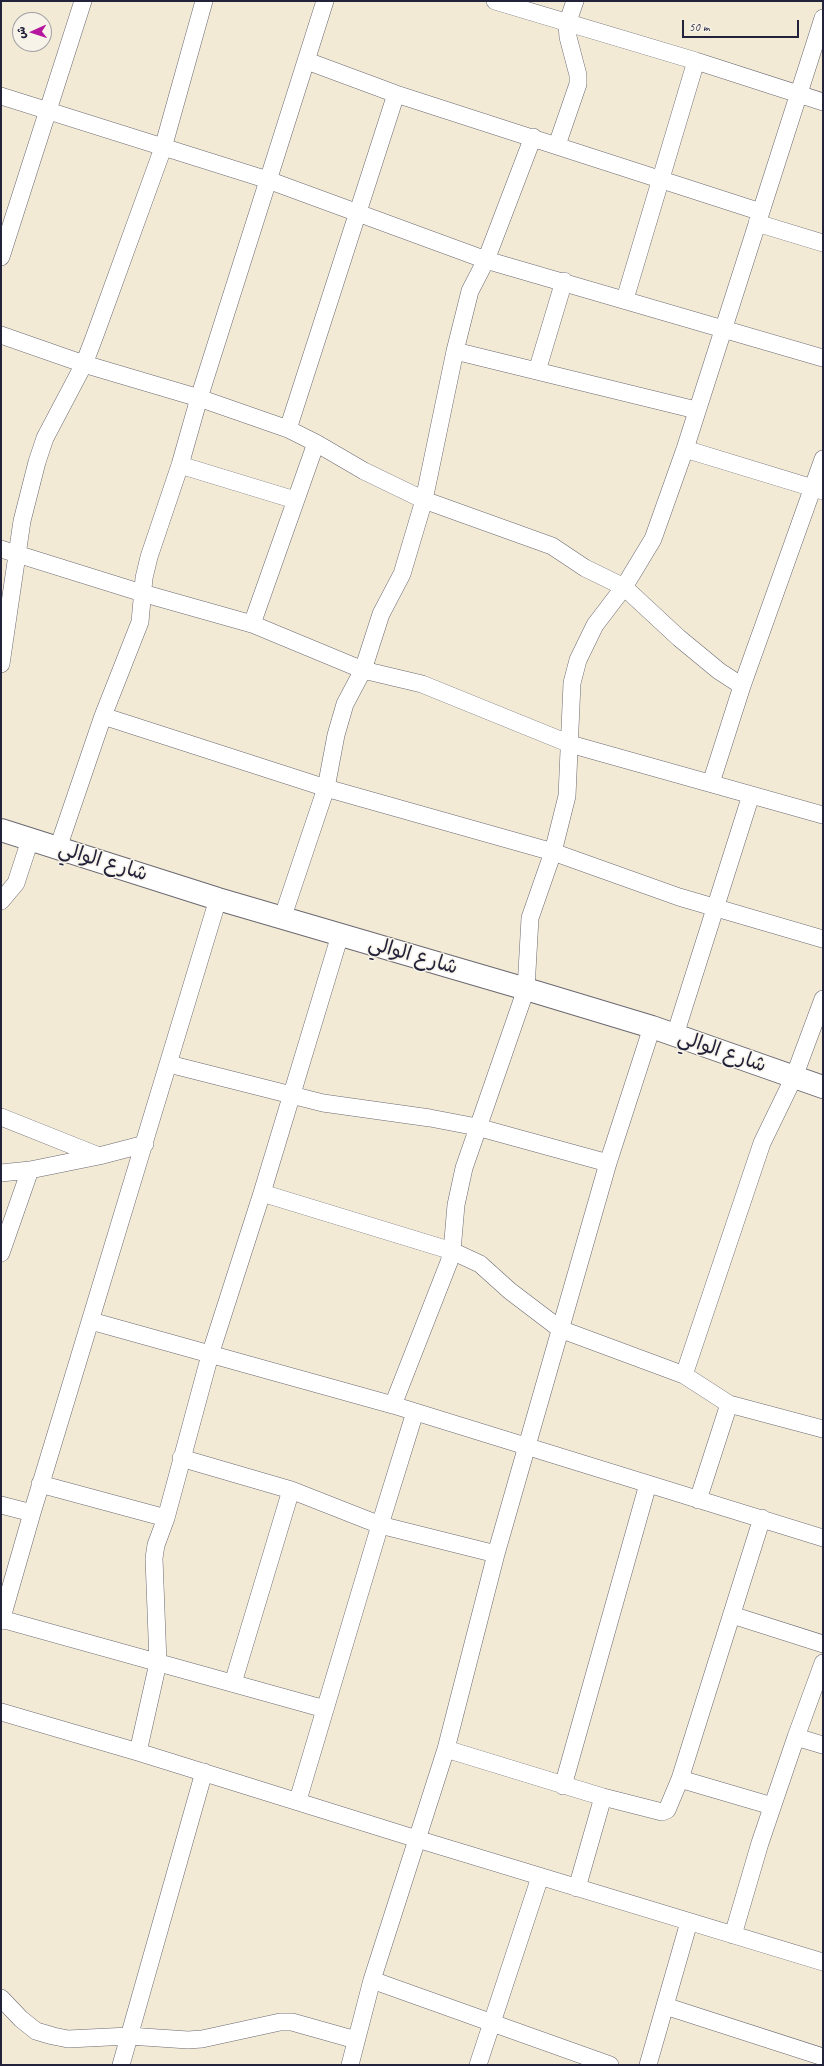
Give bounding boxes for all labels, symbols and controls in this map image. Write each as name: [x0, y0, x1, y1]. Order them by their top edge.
north arrow: [12, 12, 52, 52]
scale bar: [684, 12, 801, 38]
text: 50 m: [689, 19, 709, 35]
text: ش: [14, 26, 28, 39]
street label: شارع الوالي: [56, 837, 150, 887]
street label: شارع الوالي: [366, 932, 460, 980]
street label: شارع الوالي: [675, 1026, 769, 1078]

